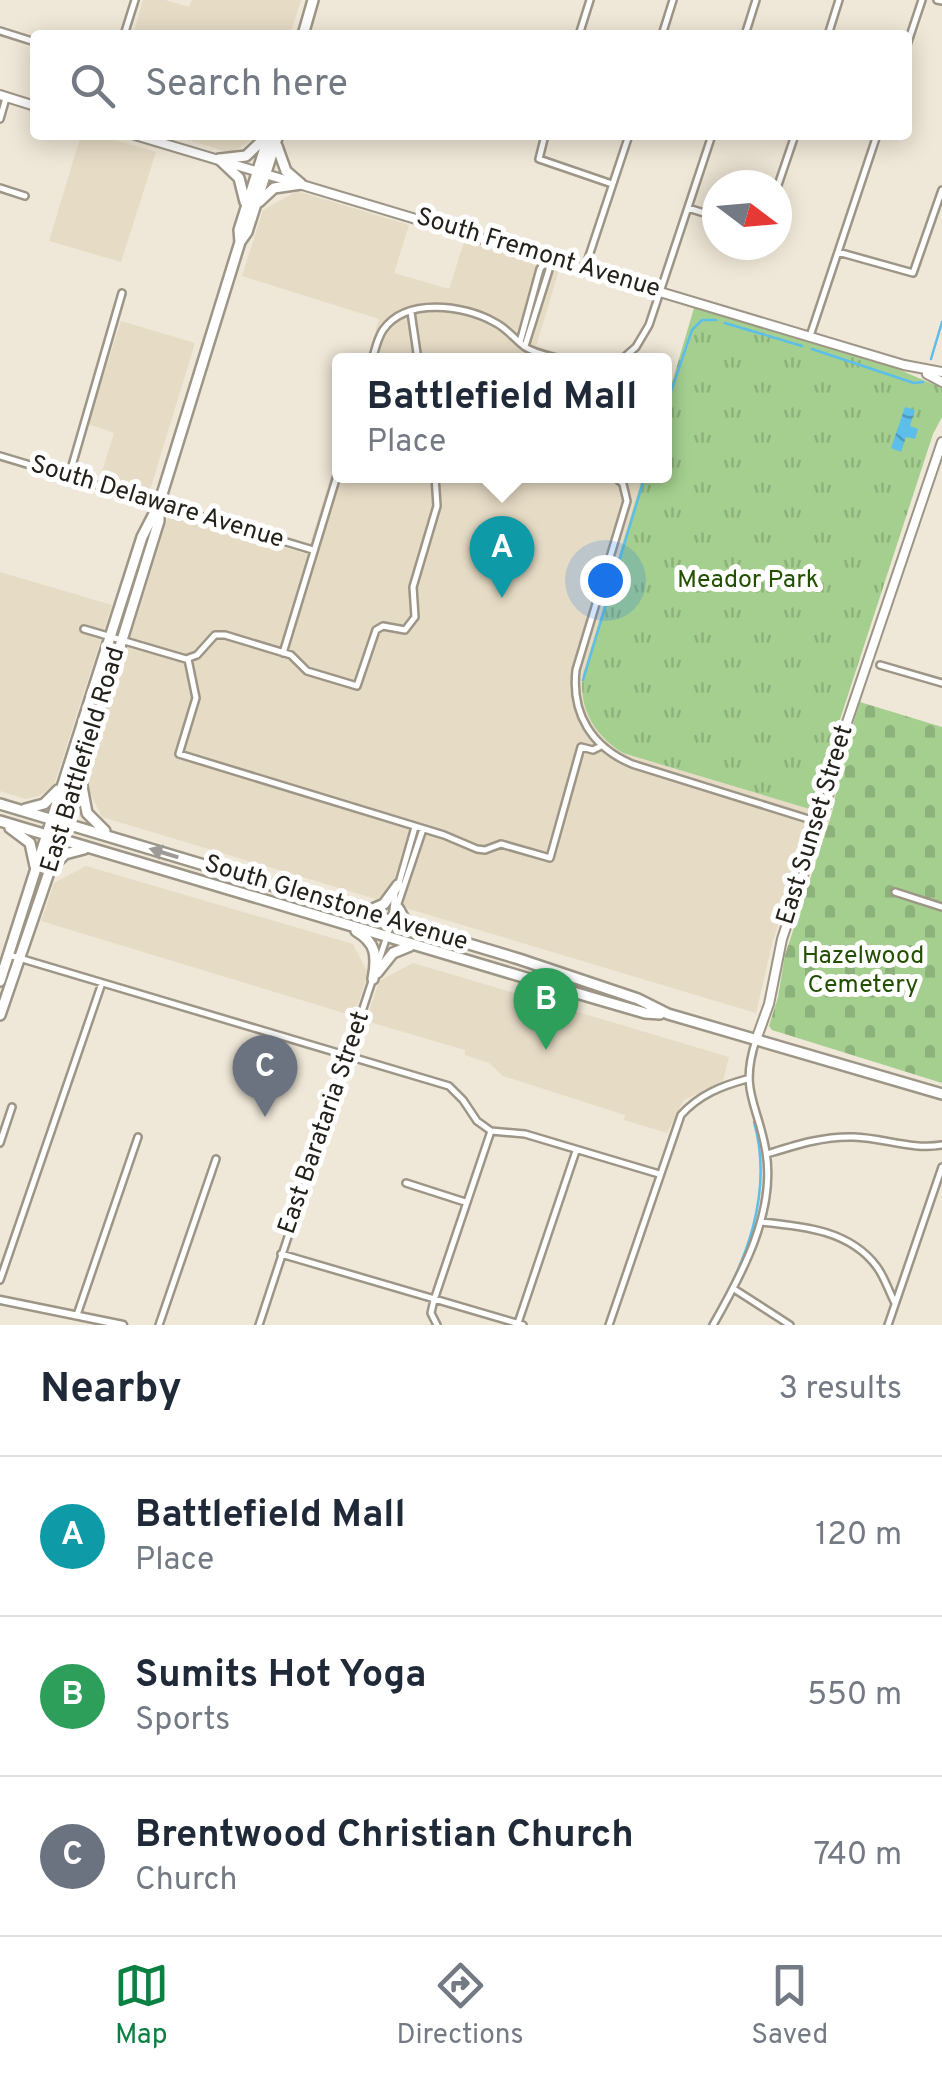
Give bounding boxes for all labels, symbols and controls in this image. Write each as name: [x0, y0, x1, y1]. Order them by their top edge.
search box: [30, 30, 912, 140]
icon: search: [65, 58, 120, 113]
text: Search here: [145, 61, 348, 110]
north arrow: [702, 170, 792, 260]
street label: South Fremont Avenue: [412, 202, 664, 306]
popup: [332, 353, 672, 483]
text: Battlefield Mall: [367, 374, 637, 423]
text: Place: [367, 423, 446, 463]
street label: South Delaware Avenue: [26, 449, 288, 557]
pin: A: [470, 516, 534, 598]
your location: [580, 555, 631, 606]
park label: Meador Park: [677, 565, 819, 597]
street label: East Battlefield Road: [34, 643, 134, 877]
street label: East Sunset Street: [770, 721, 862, 929]
one-way arrow: [148, 845, 179, 860]
street label: South Glenstone Avenue: [200, 849, 472, 959]
park label: Hazelwood Cemetery: [802, 941, 924, 1002]
pin: B: [514, 968, 578, 1050]
street label: East Barataria Street: [272, 1007, 378, 1239]
pin: C: [232, 1034, 298, 1117]
text: Nearby: [40, 1364, 182, 1417]
text: 3 results: [779, 1370, 902, 1410]
text: Battlefield Mall: [135, 1492, 405, 1541]
text: A: [61, 1516, 84, 1556]
text: 120 m: [815, 1516, 902, 1556]
text: Place: [135, 1541, 214, 1581]
text: Sumits Hot Yoga: [135, 1652, 427, 1701]
text: B: [61, 1676, 84, 1716]
text: 550 m: [807, 1676, 902, 1716]
text: Sports: [135, 1701, 230, 1741]
text: Brentwood Christian Church: [135, 1812, 634, 1861]
text: C: [62, 1836, 83, 1876]
text: 740 m: [813, 1836, 902, 1876]
text: Church: [135, 1861, 238, 1901]
tab: Map: [114, 1958, 169, 2054]
tab: Directions: [396, 1958, 524, 2054]
tab: Saved: [751, 1958, 828, 2054]

